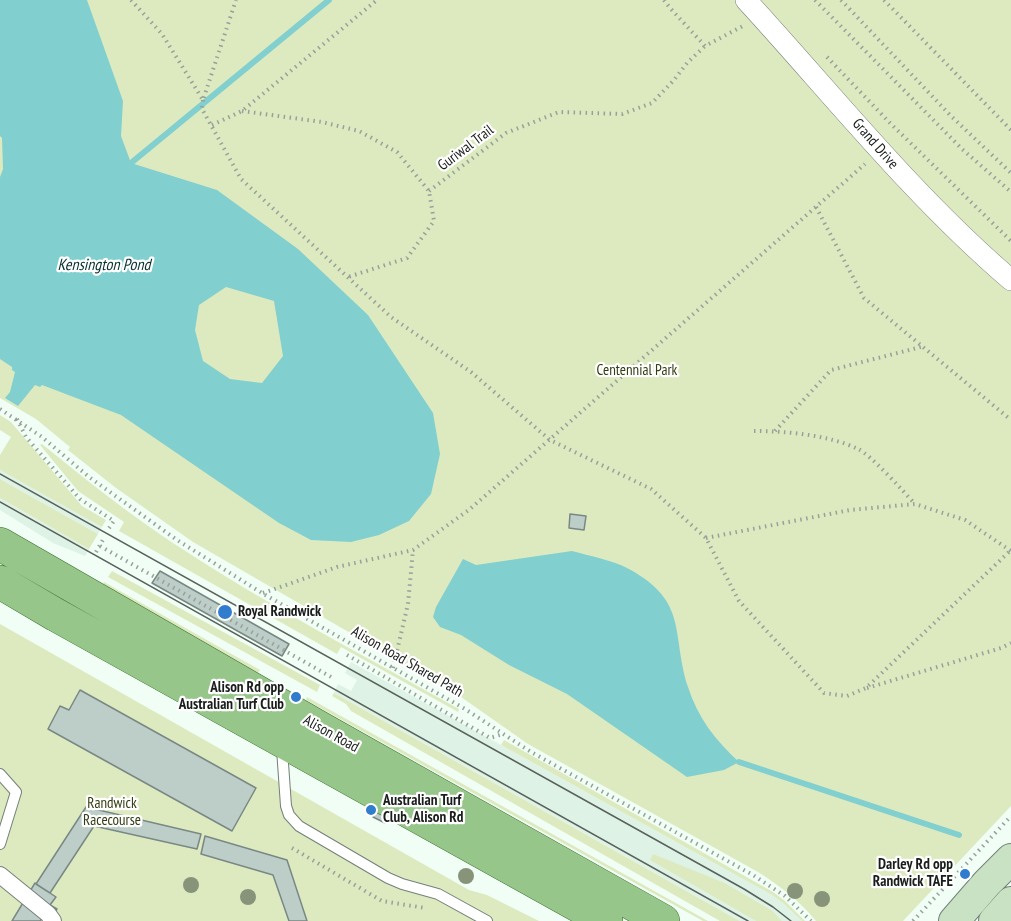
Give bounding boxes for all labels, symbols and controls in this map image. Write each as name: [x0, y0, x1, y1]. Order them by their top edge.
street label: Grand Drive: [848, 115, 902, 173]
street label: Guriwal Trail: [435, 121, 497, 175]
water label: Kensington Pond: [58, 255, 150, 275]
park label: Centennial Park: [597, 362, 677, 380]
marker: Royal Randwick: [216, 603, 234, 621]
place label: Royal Randwick: [238, 603, 321, 621]
street label: Alison Road Shared Path: [348, 623, 466, 701]
place label: Alison Rd opp Australian Turf Club: [179, 679, 284, 714]
marker: Alison Rd opp Australian Turf Club: [289, 690, 303, 704]
street label: Alison Road: [300, 711, 362, 757]
place label: Australian Turf Club, Alison Rd: [383, 792, 464, 827]
park label: Randwick Racecourse: [83, 795, 141, 830]
marker: Australian Turf Club, Alison Rd: [364, 803, 378, 817]
place label: Darley Rd opp Randwick TAFE: [873, 856, 953, 891]
marker: Darley Rd opp Randwick TAFE: [958, 867, 972, 881]

